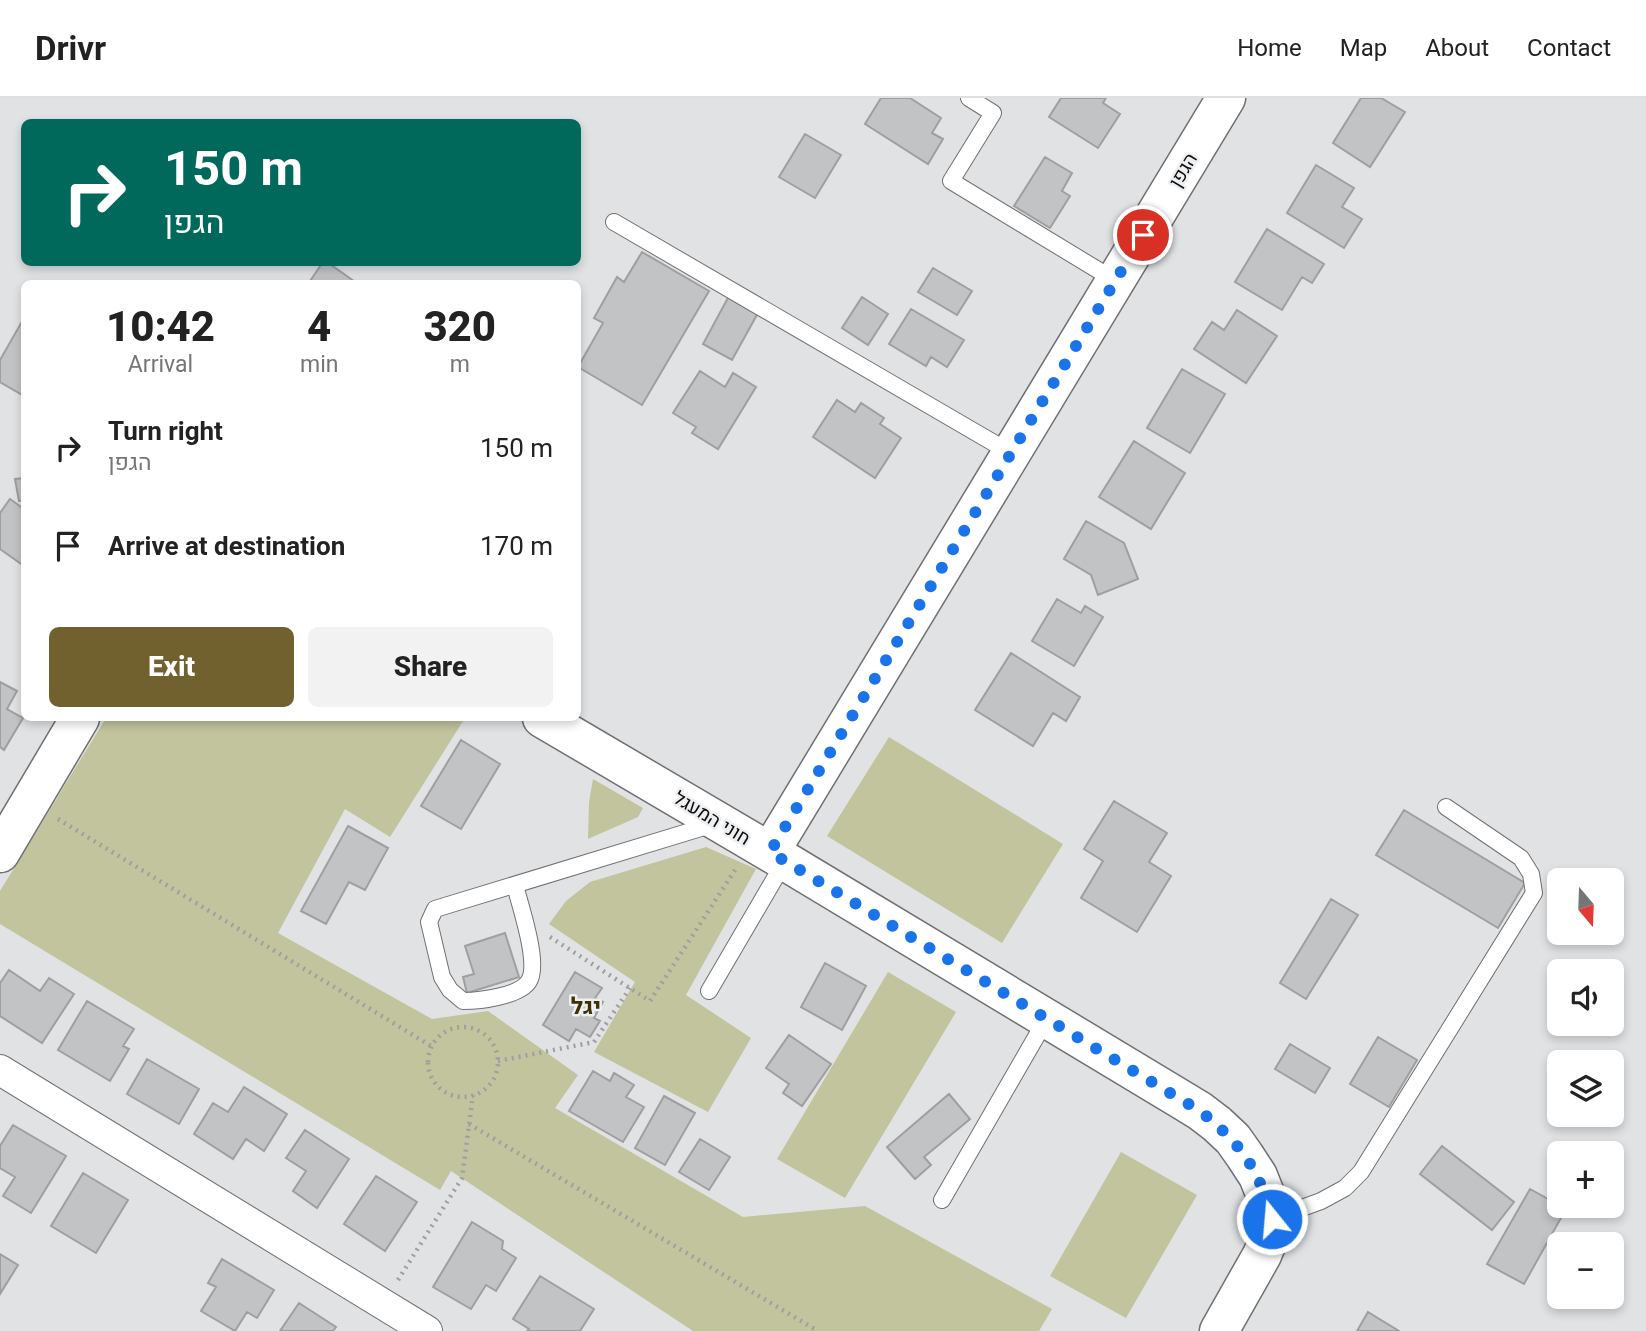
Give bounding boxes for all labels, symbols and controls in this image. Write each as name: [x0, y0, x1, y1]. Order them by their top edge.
text: Drivr: [35, 29, 106, 68]
text: Home: [1237, 34, 1302, 62]
text: Map: [1340, 34, 1387, 62]
text: About: [1425, 34, 1489, 62]
text: Contact: [1527, 34, 1611, 62]
text: 150 m: [164, 140, 303, 197]
icon: right: [49, 147, 140, 238]
street label: הגפן: [1164, 149, 1202, 191]
text: הגפן: [164, 203, 224, 241]
pin: [1113, 205, 1173, 265]
icon: arrive: [1124, 216, 1162, 254]
text: 10:42: [106, 302, 215, 351]
text: 4: [307, 302, 331, 351]
text: 320: [423, 302, 496, 351]
text: Arrival: [128, 351, 193, 378]
text: min: [300, 351, 338, 378]
text: m: [450, 351, 470, 378]
text: Turn right: [108, 416, 223, 446]
icon: right: [49, 429, 87, 467]
text: 150 m: [480, 433, 553, 463]
text: הגפן: [108, 449, 151, 476]
icon: arrive: [49, 527, 87, 565]
text: Arrive at destination: [108, 531, 345, 561]
text: 170 m: [480, 531, 553, 561]
button: Exit: [49, 627, 294, 707]
button: Share: [308, 627, 553, 707]
street label: חוני המעגל: [669, 786, 755, 850]
north arrow: [1547, 868, 1624, 945]
map controls: [1547, 868, 1624, 1309]
button: sound: [1547, 959, 1624, 1036]
district label: יגל: [571, 993, 601, 1020]
button: layers: [1547, 1050, 1624, 1127]
button: +: [1547, 1141, 1624, 1218]
position arrow: [1235, 1182, 1309, 1256]
button: −: [1547, 1232, 1624, 1309]

